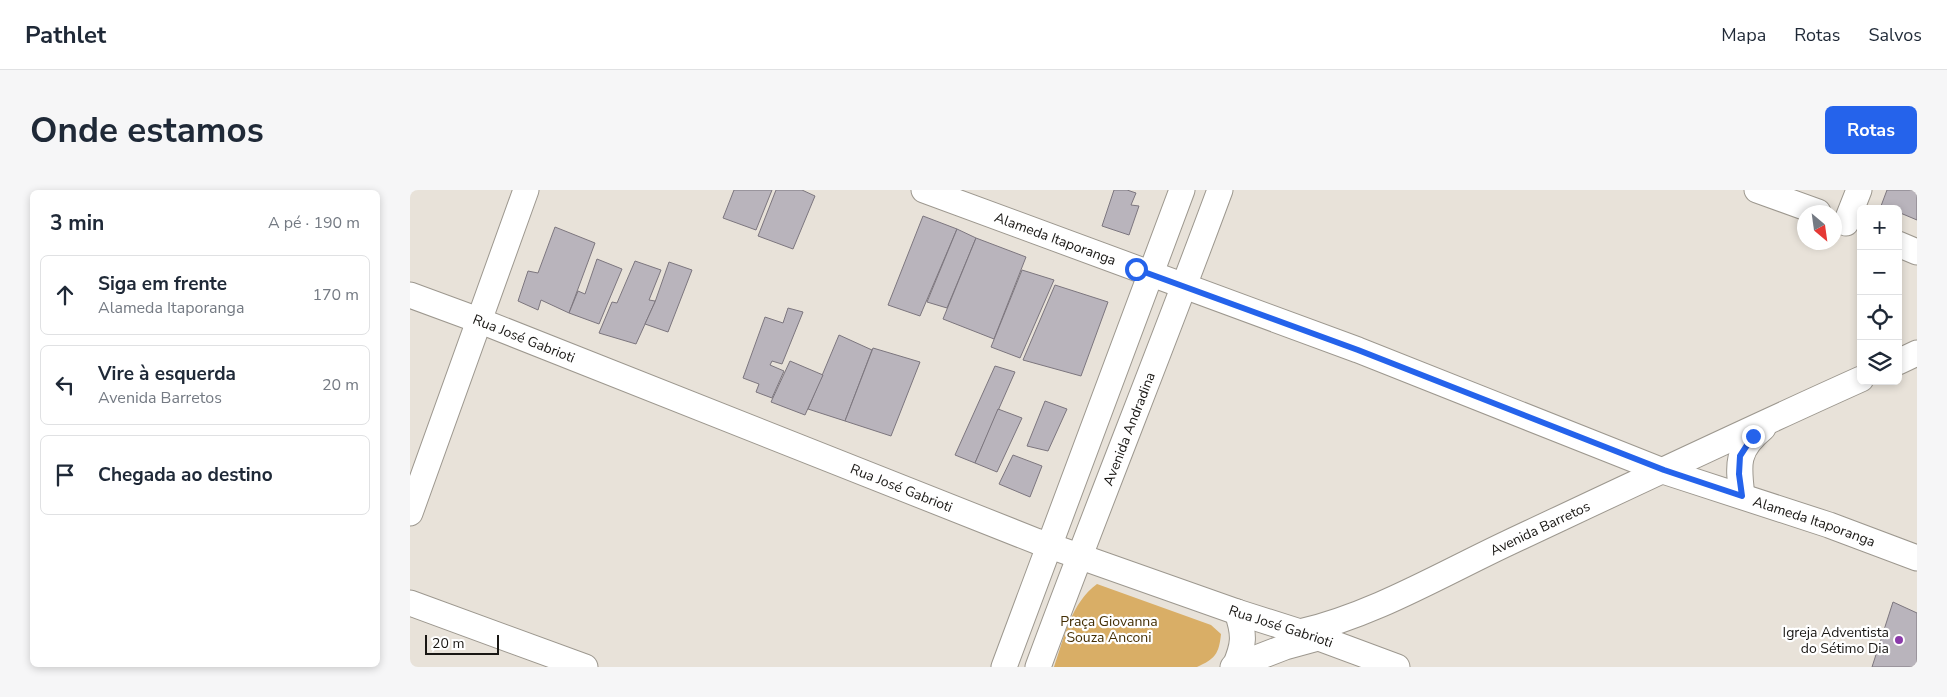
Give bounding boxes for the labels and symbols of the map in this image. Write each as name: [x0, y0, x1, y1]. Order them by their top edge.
north arrow: [1797, 205, 1842, 250]
street label: Alameda Itaporanga: [992, 207, 1119, 270]
route start: [1125, 258, 1148, 281]
street label: Rua José Gabrioti: [470, 309, 578, 367]
street label: Avenida Andradina: [1098, 369, 1160, 488]
route end: [1742, 425, 1765, 448]
street label: Rua José Gabrioti: [848, 459, 955, 517]
street label: Alameda Itaporanga: [1751, 491, 1878, 551]
street label: Avenida Barretos: [1487, 496, 1593, 560]
street label: Rua José Gabrioti: [1226, 600, 1336, 652]
park label: Praça Giovanna Souza Anconi: [1060, 612, 1158, 647]
place label: Igreja Adventista do Sétimo Dia: [1783, 623, 1889, 658]
scale bar: [425, 632, 499, 655]
marker: Igreja Adventista do Sétimo Dia: [1893, 634, 1905, 646]

